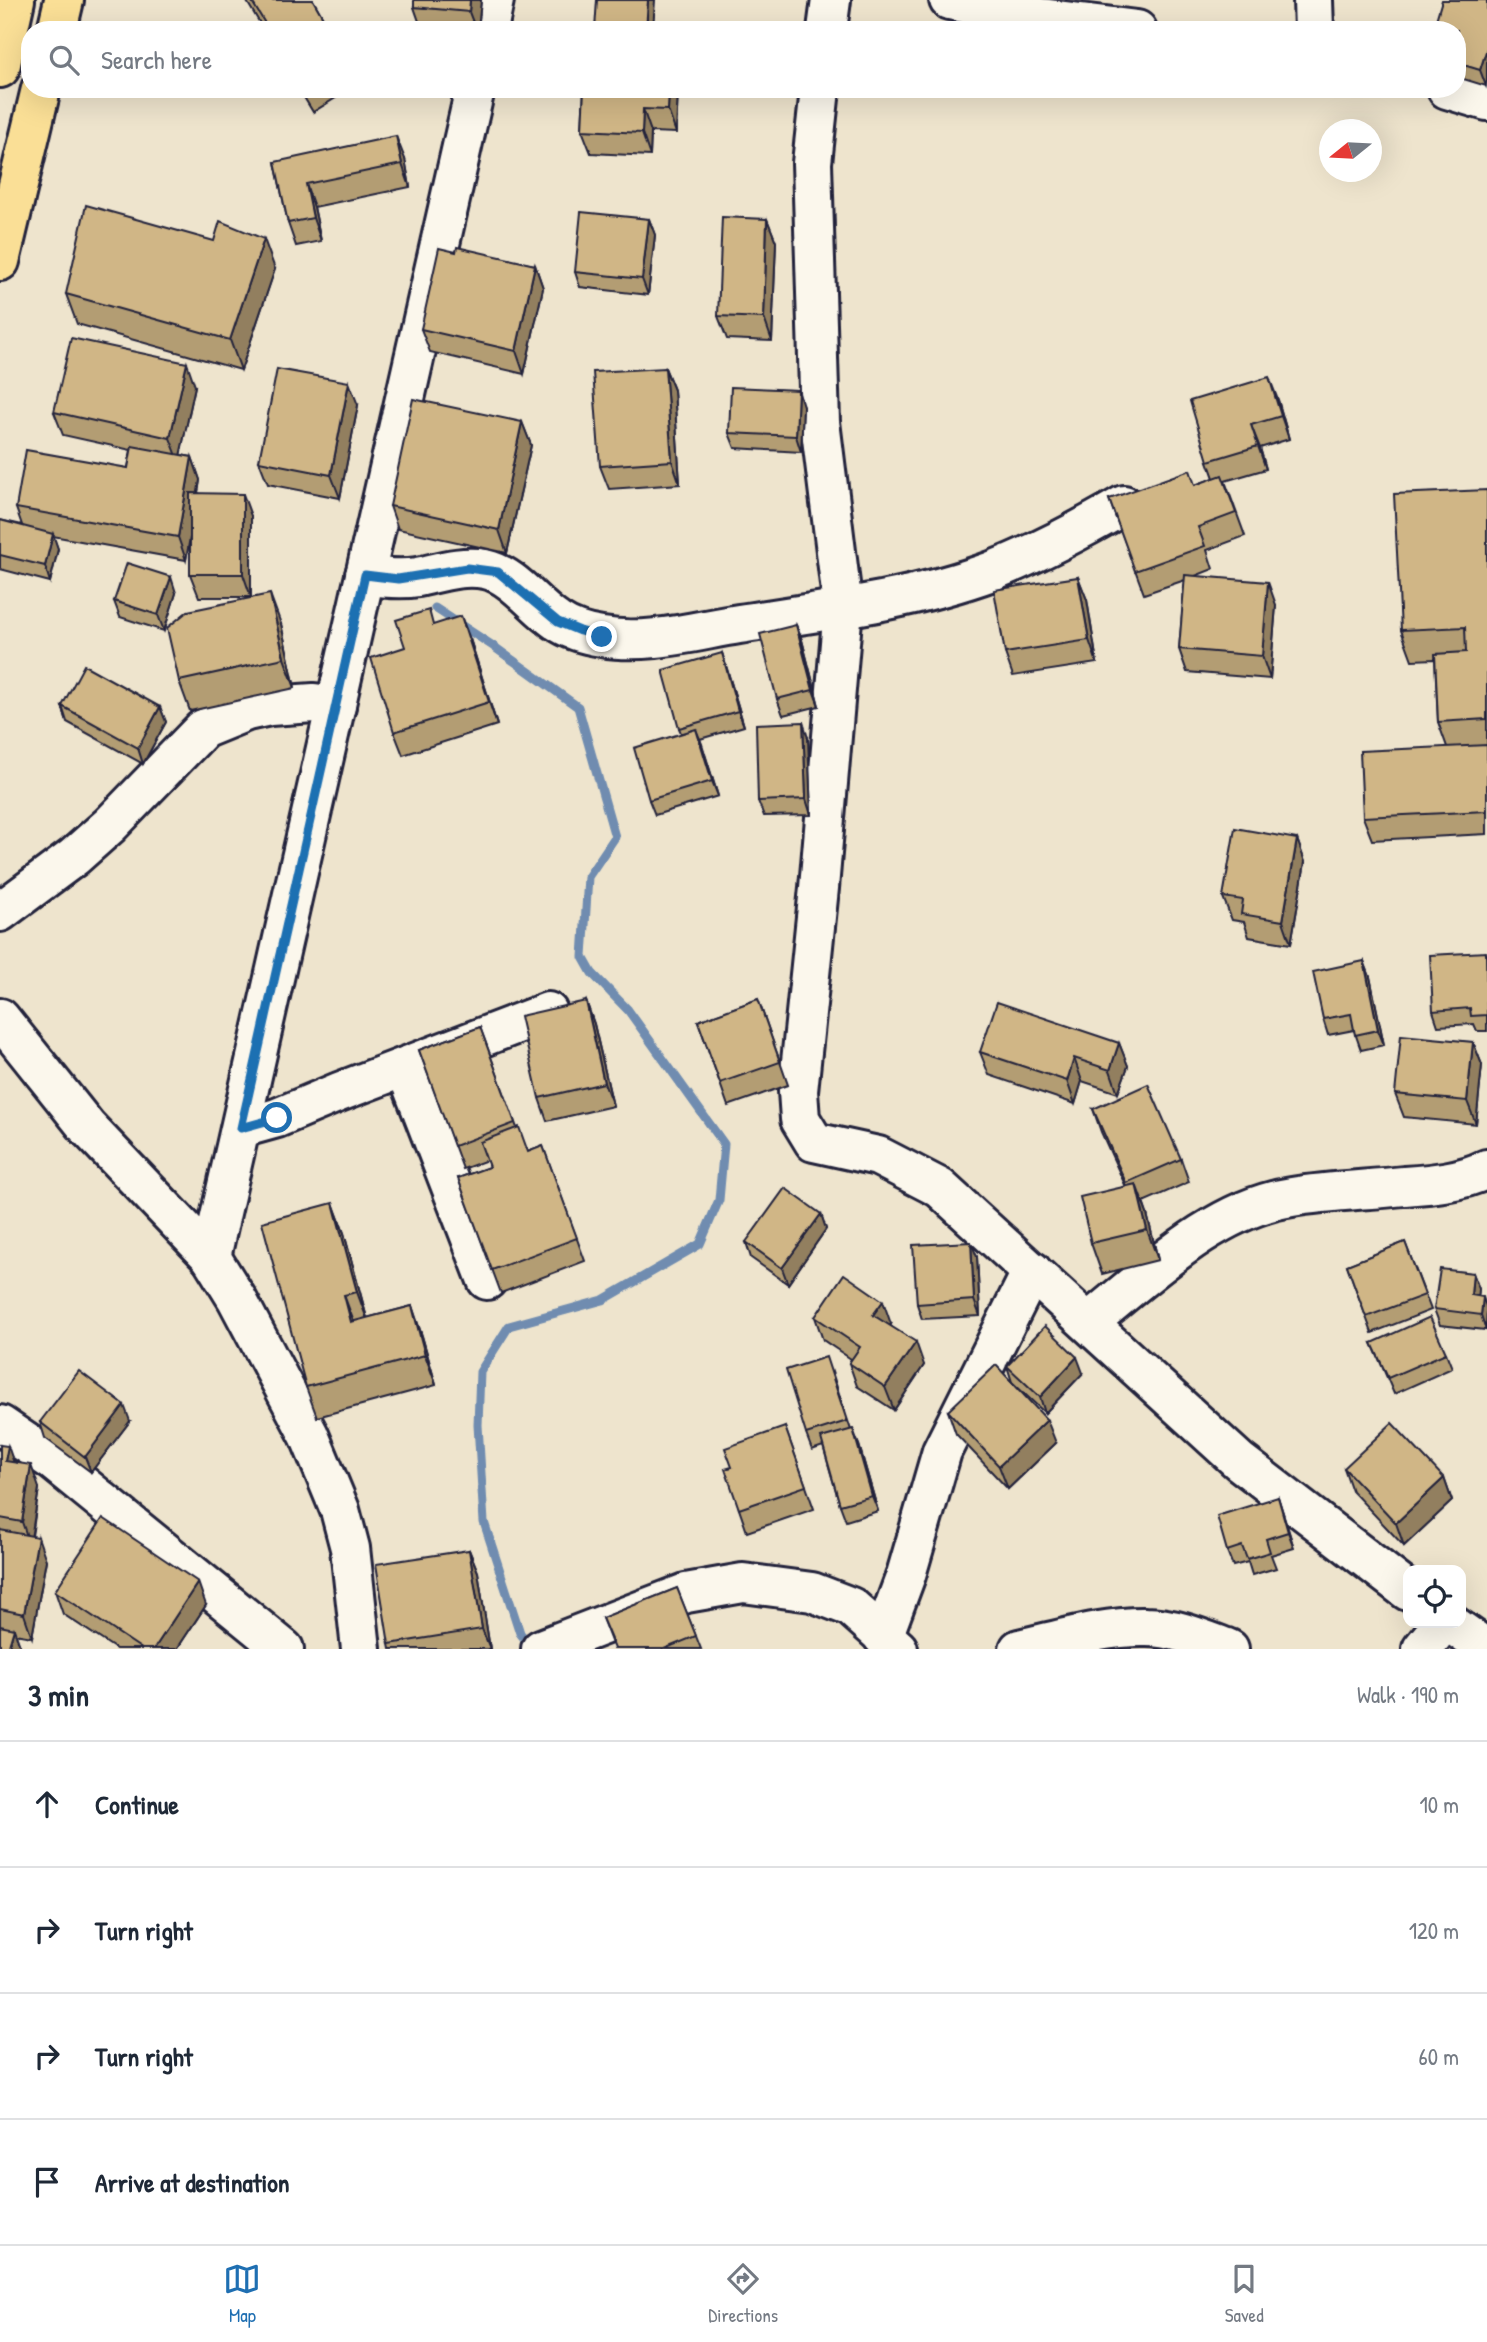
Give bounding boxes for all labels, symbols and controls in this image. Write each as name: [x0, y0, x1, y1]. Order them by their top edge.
search box: [21, 21, 1466, 98]
icon: search: [45, 41, 83, 79]
text: Search here: [101, 42, 212, 77]
north arrow: [1319, 119, 1382, 182]
route end: [586, 621, 617, 652]
route start: [261, 1102, 292, 1133]
map controls: [1403, 1565, 1466, 1628]
button: locate: [1403, 1565, 1466, 1628]
text: 3 min: [28, 1675, 89, 1715]
text: Walk · 190 m: [1357, 1679, 1459, 1710]
icon: ahead: [28, 1785, 66, 1823]
text: Continue: [95, 1787, 179, 1822]
text: 10 m: [1419, 1789, 1459, 1820]
icon: right: [28, 1911, 66, 1949]
text: Turn right: [95, 1913, 193, 1948]
text: 120 m: [1409, 1915, 1459, 1946]
icon: right: [28, 2037, 66, 2075]
text: Turn right: [95, 2039, 193, 2074]
text: 60 m: [1419, 2041, 1459, 2072]
icon: arrive: [28, 2163, 66, 2201]
text: Arrive at destination: [95, 2165, 290, 2200]
tab: Map: [223, 2260, 261, 2328]
tab: Directions: [708, 2260, 778, 2328]
tab: Saved: [1225, 2260, 1264, 2328]

